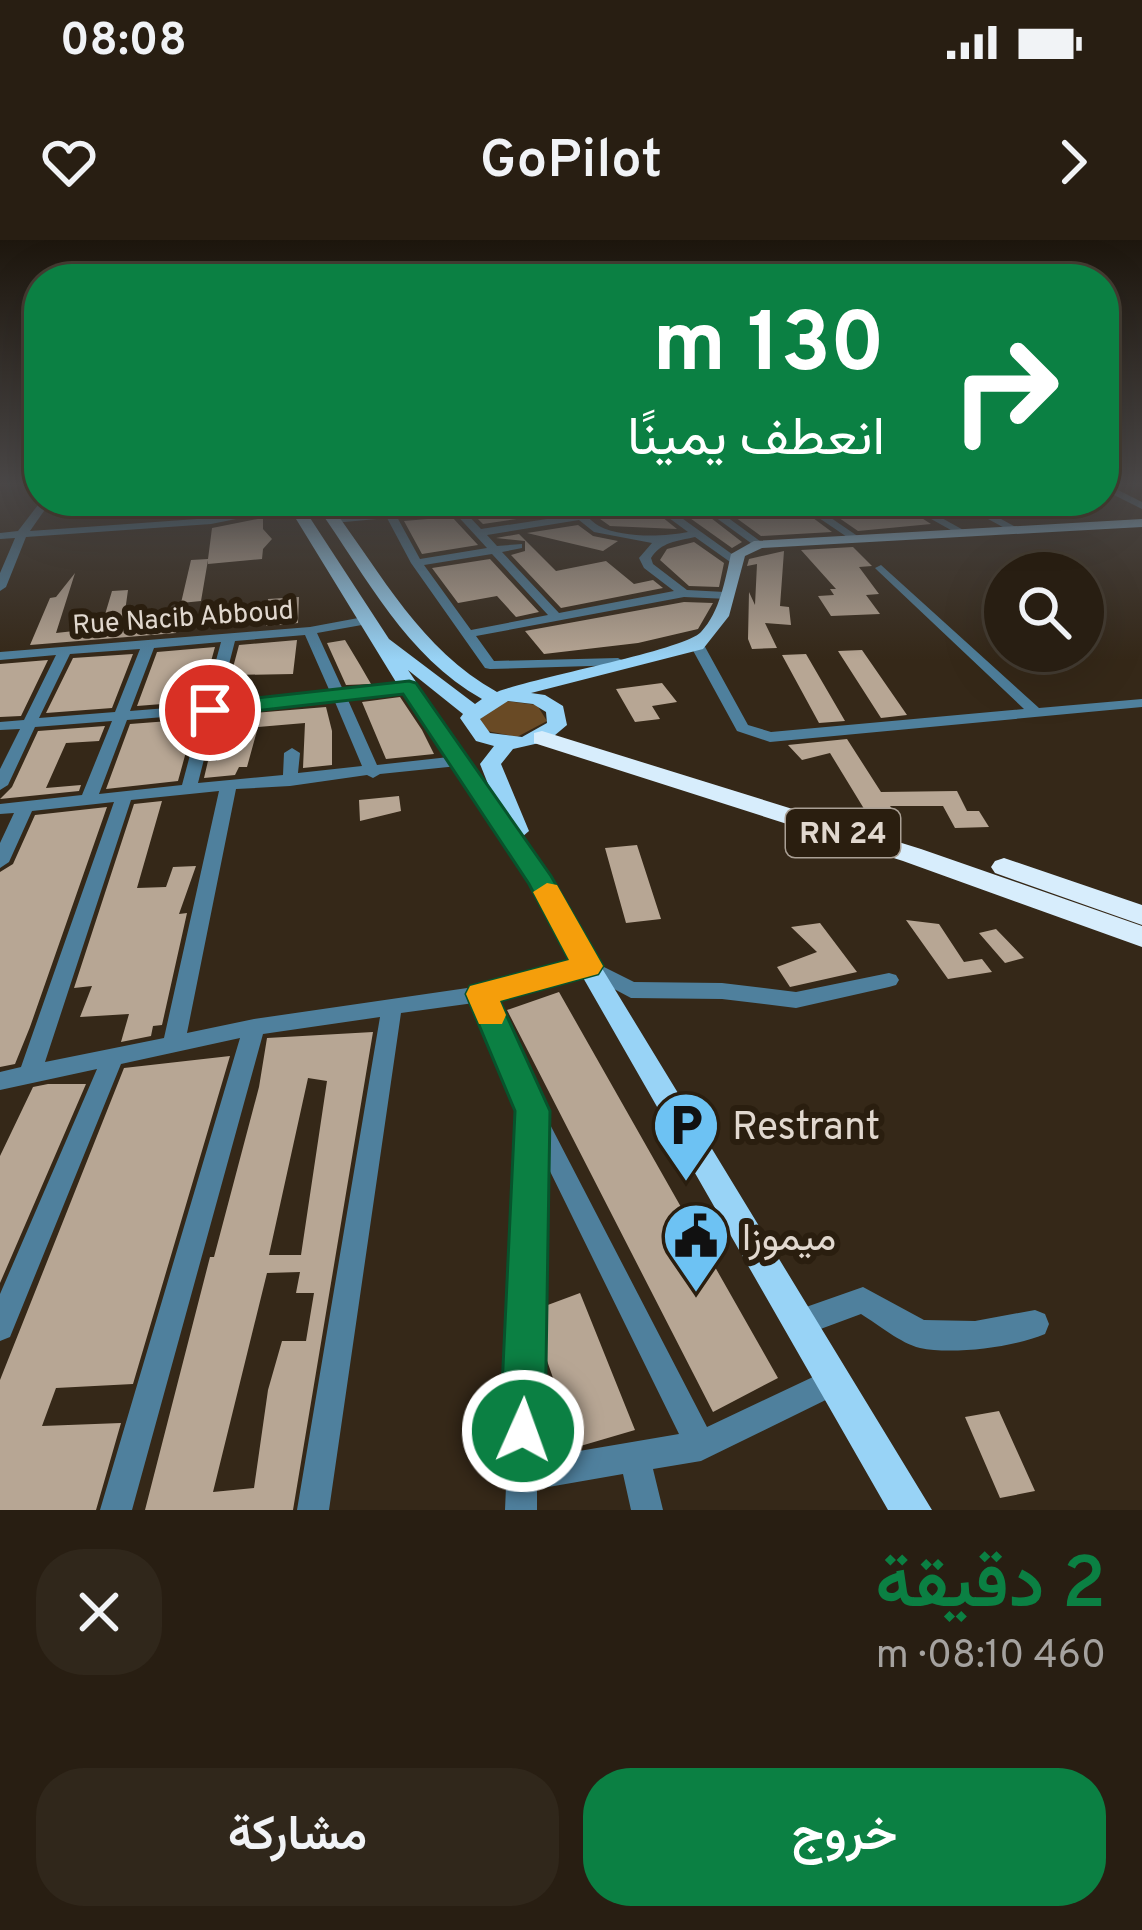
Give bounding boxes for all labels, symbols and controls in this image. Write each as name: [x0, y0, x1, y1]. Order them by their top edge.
text: 08:08: [60, 14, 187, 71]
text: GoPilot: [480, 128, 662, 197]
icon: heart: [36, 129, 102, 195]
icon: forward: [1040, 129, 1106, 195]
text: 130 m: [652, 295, 885, 401]
icon: right: [927, 312, 1083, 468]
text: انعطف يمينًا: [627, 406, 885, 475]
map controls: [984, 552, 1104, 672]
button: search: [984, 552, 1104, 672]
street label: Rue Nacib Abboud: [71, 594, 295, 644]
pin: [159, 659, 261, 761]
icon: arrive: [177, 677, 243, 743]
road number: RN 24: [786, 809, 900, 857]
parking icon: Restrant: [651, 1090, 721, 1184]
place label: Restrant: [732, 1105, 880, 1154]
public building icon: ميموزا: [661, 1201, 731, 1295]
place label: ميموزا: [742, 1216, 836, 1265]
position arrow: [460, 1368, 586, 1494]
text: 2 دقيقة: [875, 1542, 1106, 1634]
button: close: [36, 1549, 162, 1675]
text: 460 m · 08:10: [876, 1633, 1106, 1682]
button: مشاركة: [36, 1768, 559, 1906]
button: خروج: [583, 1768, 1106, 1906]

